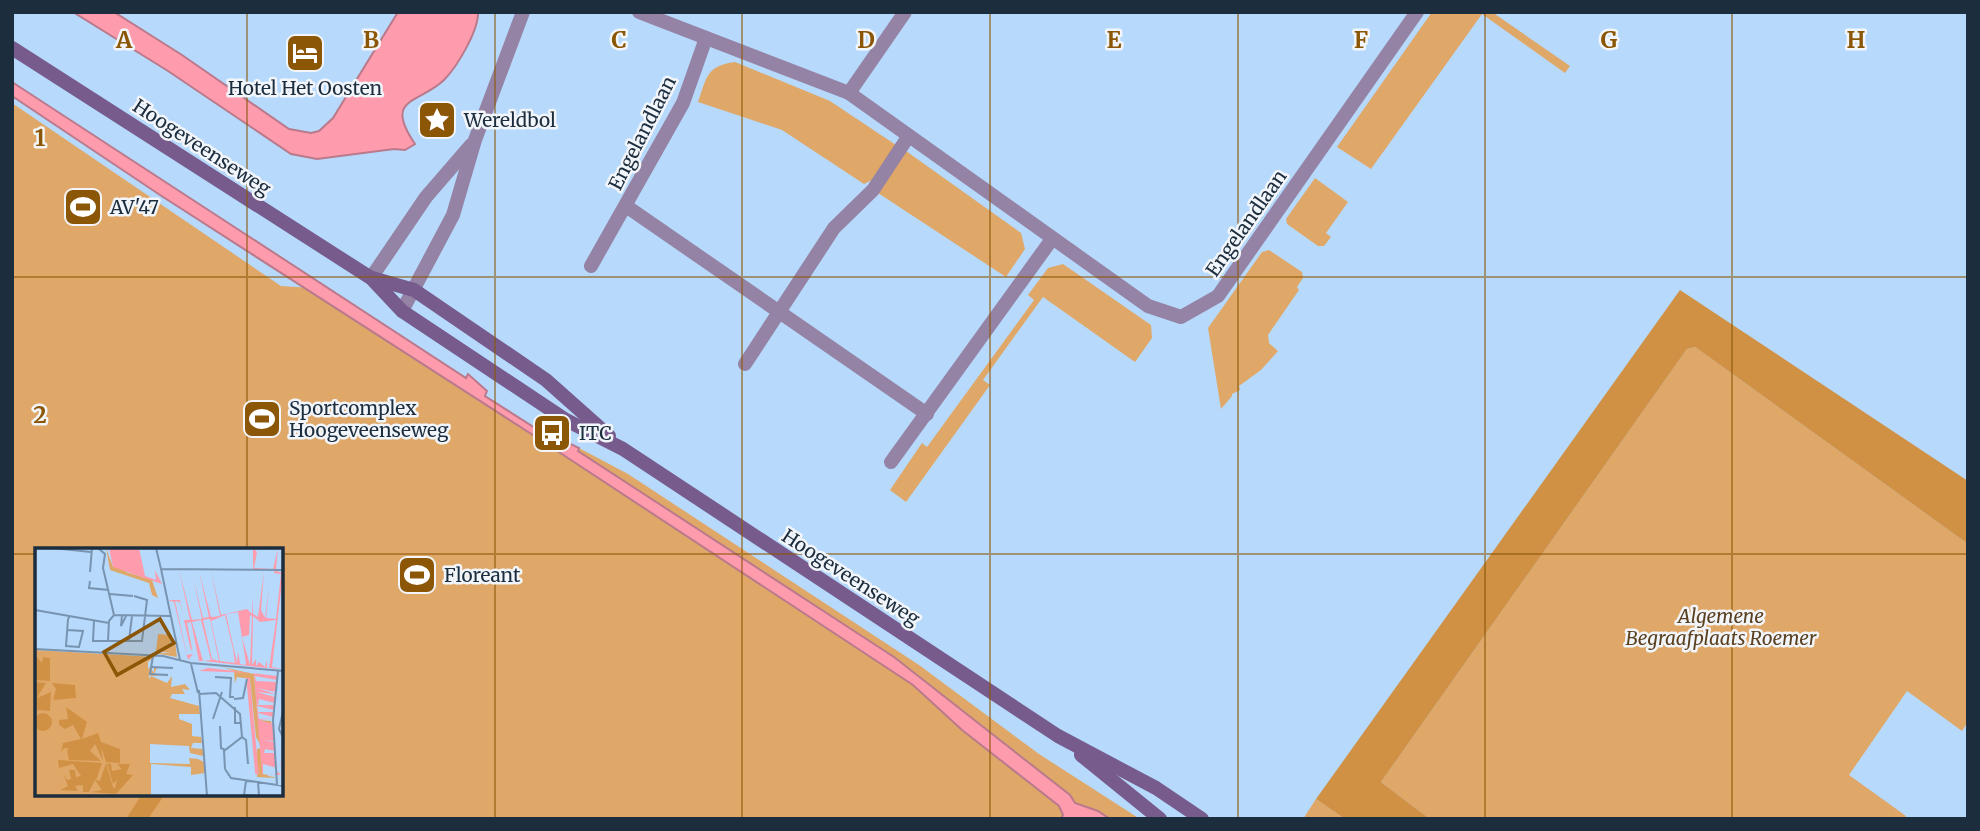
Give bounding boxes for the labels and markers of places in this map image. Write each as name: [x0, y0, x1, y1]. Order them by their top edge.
hotel icon: Hotel Het Oosten: [284, 32, 326, 74]
place label: Hotel Het Oosten: [228, 76, 383, 100]
place icon: Wereldbol: [416, 99, 458, 141]
place label: Wereldbol: [463, 108, 556, 132]
sports icon: AV'47: [62, 186, 104, 228]
place label: AV'47: [109, 195, 159, 219]
place label: Sportcomplex Hoogeveenseweg: [289, 396, 449, 442]
sports icon: Sportcomplex Hoogeveenseweg: [241, 398, 283, 440]
bus stop icon: ITC: [531, 412, 573, 454]
place label: ITC: [579, 421, 612, 445]
sports icon: Floreant: [396, 554, 438, 596]
place label: Floreant: [444, 563, 521, 587]

